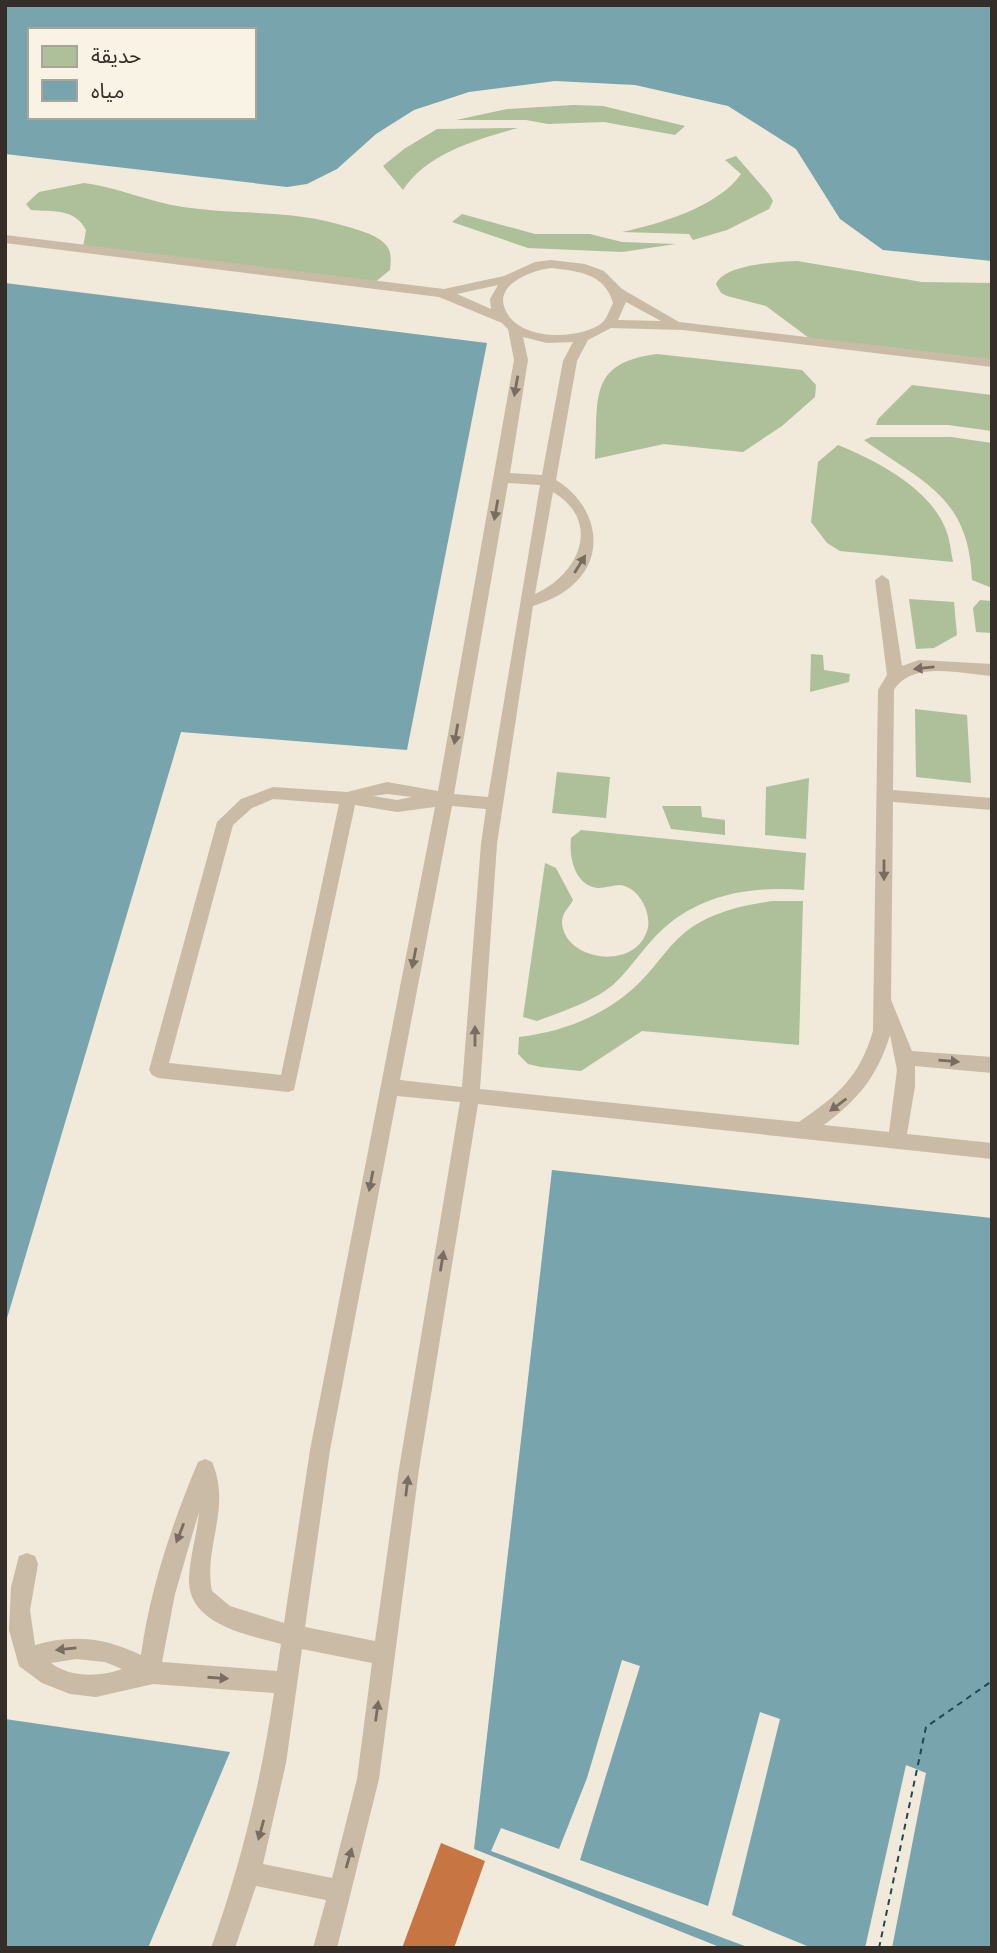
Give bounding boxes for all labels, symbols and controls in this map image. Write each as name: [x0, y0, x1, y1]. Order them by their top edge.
legend: [28, 28, 256, 119]
text: حديقة: [91, 42, 141, 68]
text: مياه: [91, 77, 124, 103]
one-way arrow: [510, 375, 521, 397]
one-way arrow: [490, 499, 501, 521]
one-way arrow: [573, 555, 586, 574]
one-way arrow: [913, 662, 935, 673]
one-way arrow: [451, 723, 462, 745]
one-way arrow: [878, 859, 889, 881]
one-way arrow: [409, 947, 420, 969]
one-way arrow: [469, 1025, 481, 1047]
one-way arrow: [939, 1056, 961, 1067]
one-way arrow: [829, 1098, 847, 1112]
one-way arrow: [366, 1170, 377, 1192]
one-way arrow: [437, 1250, 448, 1272]
one-way arrow: [401, 1475, 412, 1497]
one-way arrow: [174, 1522, 185, 1543]
one-way arrow: [55, 1643, 77, 1654]
one-way arrow: [207, 1672, 229, 1683]
one-way arrow: [372, 1700, 383, 1722]
one-way arrow: [255, 1819, 266, 1841]
one-way arrow: [344, 1847, 355, 1869]

